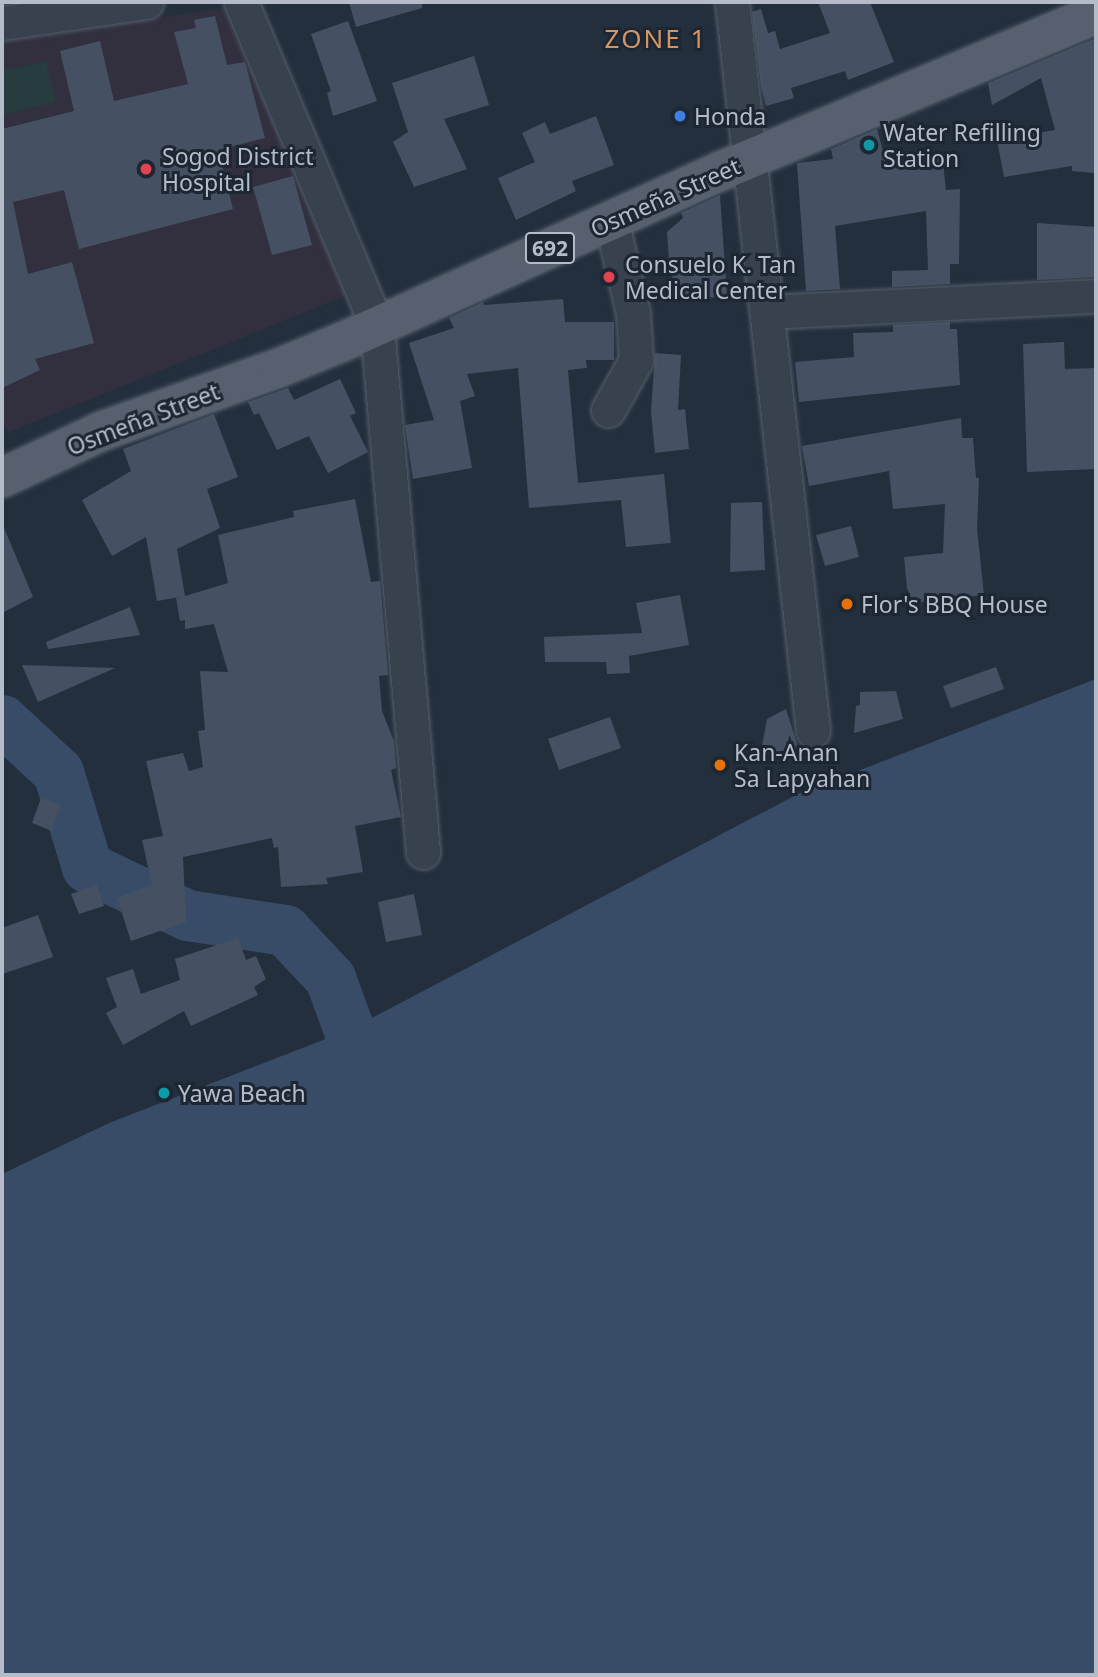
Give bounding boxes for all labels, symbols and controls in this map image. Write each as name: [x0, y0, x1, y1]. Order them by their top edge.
district label: ZONE 1: [605, 23, 707, 55]
place label: Honda: [694, 102, 766, 130]
marker: Honda: [672, 108, 688, 124]
place label: Water Refilling Station: [883, 118, 1041, 172]
marker: Water Refilling Station: [861, 137, 877, 153]
place label: Sogod District Hospital: [162, 142, 314, 196]
street label: Osmeña Street: [586, 152, 744, 242]
marker: Sogod District Hospital: [136, 159, 156, 179]
road number: 692: [524, 230, 576, 266]
place label: Consuelo K. Tan Medical Center: [625, 250, 796, 304]
marker: Consuelo K. Tan Medical Center: [599, 267, 619, 287]
street label: Osmeña Street: [63, 377, 223, 461]
place label: Flor's BBQ House: [861, 590, 1048, 618]
marker: Flor's BBQ House: [839, 596, 855, 612]
place label: Kan-Anan Sa Lapyahan: [734, 738, 870, 792]
marker: Kan-Anan Sa Lapyahan: [712, 757, 728, 773]
place label: Yawa Beach: [178, 1079, 306, 1107]
marker: Yawa Beach: [156, 1085, 172, 1101]

